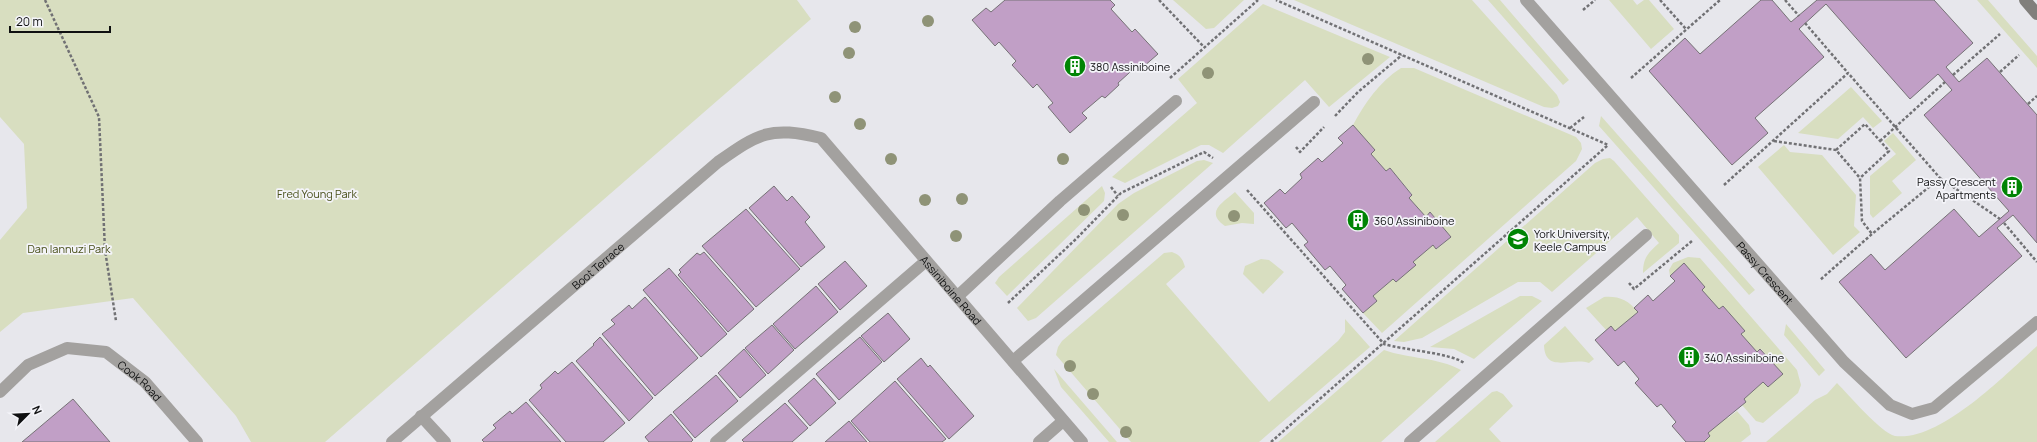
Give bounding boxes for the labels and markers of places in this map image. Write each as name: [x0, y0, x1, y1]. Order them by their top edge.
building icon: 380 Assiniboine: [1062, 53, 1088, 79]
place label: 380 Assiniboine: [1090, 59, 1171, 74]
place label: Passy Crescent Apartments: [1917, 174, 1996, 202]
building icon: Passy Crescent Apartments: [1999, 174, 2025, 200]
building icon: 360 Assiniboine: [1345, 207, 1371, 233]
place label: 360 Assiniboine: [1374, 213, 1455, 228]
school or university icon: York University, Keele Campus: [1505, 226, 1531, 252]
place label: York University, Keele Campus: [1534, 226, 1610, 254]
building icon: 340 Assiniboine: [1676, 344, 1702, 370]
place label: 340 Assiniboine: [1704, 350, 1785, 365]

